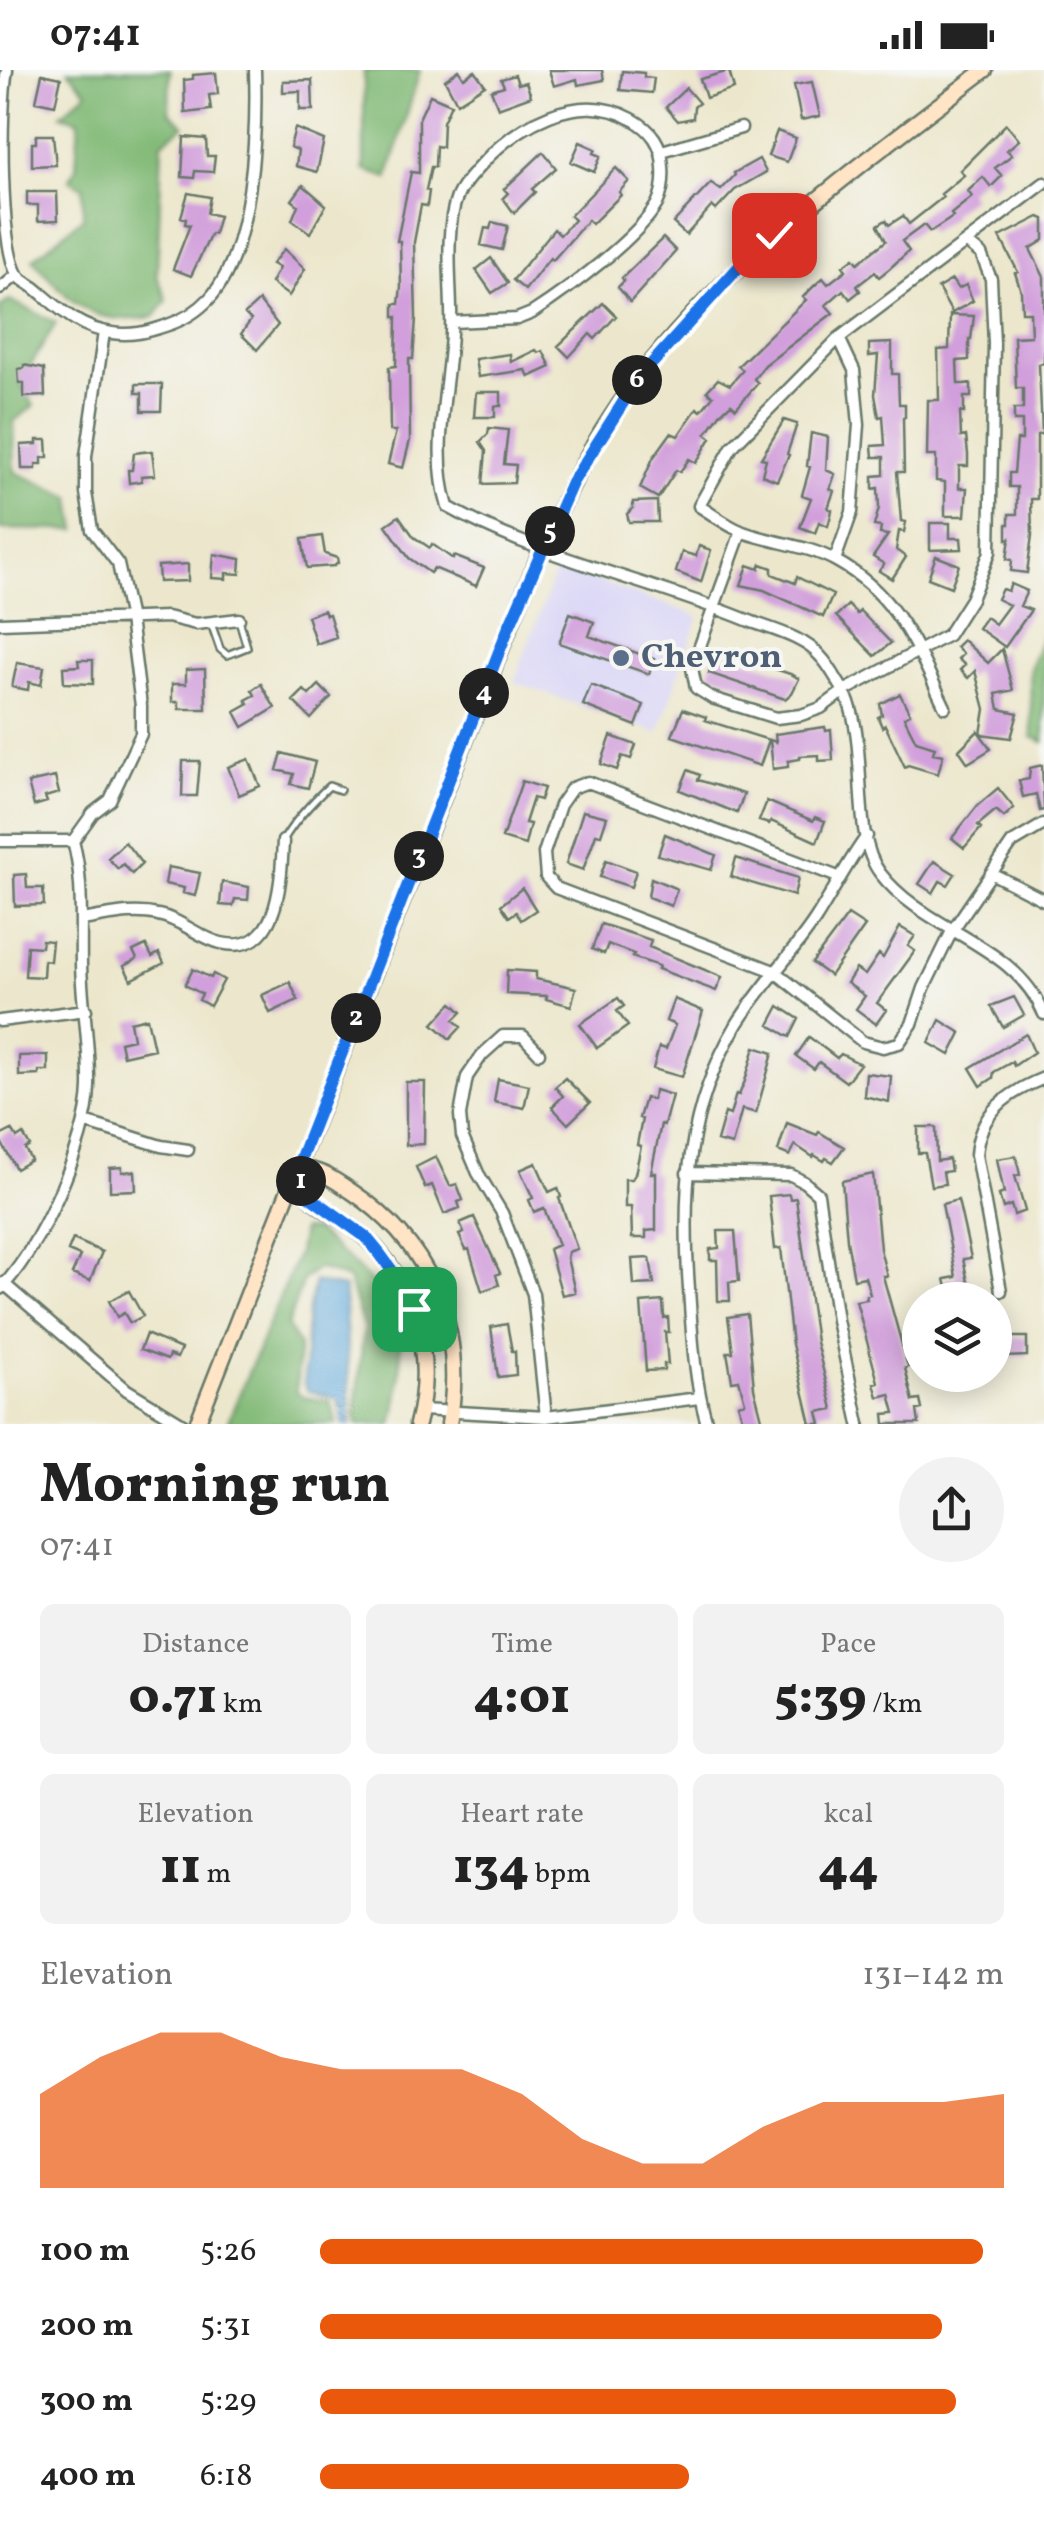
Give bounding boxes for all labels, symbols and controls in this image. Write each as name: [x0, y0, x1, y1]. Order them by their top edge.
text: 07:41: [50, 9, 141, 62]
pin: [732, 193, 817, 278]
icon: check: [747, 208, 802, 263]
pin: 6: [612, 355, 662, 405]
text: 6: [629, 360, 645, 399]
pin: 5: [525, 506, 575, 556]
text: 5: [543, 511, 557, 550]
place label: Chevron: [641, 634, 782, 682]
marker: Chevron: [610, 647, 632, 669]
pin: 4: [459, 668, 509, 718]
text: 4: [476, 673, 492, 712]
pin: 3: [394, 831, 444, 881]
text: 3: [412, 836, 426, 875]
pin: 2: [331, 993, 381, 1043]
text: 2: [349, 998, 363, 1037]
pin: 1: [276, 1156, 326, 1206]
text: 1: [295, 1161, 307, 1200]
pin: [372, 1267, 457, 1352]
icon: arrive: [387, 1282, 442, 1337]
map controls: [902, 1282, 1012, 1392]
button: layers: [902, 1282, 1012, 1392]
text: Morning run: [40, 1449, 390, 1525]
button: share: [899, 1457, 1004, 1562]
text: 07:41: [40, 1525, 114, 1569]
text: Distance: [142, 1625, 249, 1664]
text: Time: [491, 1625, 553, 1664]
text: Pace: [820, 1625, 876, 1664]
text: 0.71: [129, 1664, 217, 1734]
text: 4:01: [474, 1664, 570, 1734]
text: 5:39: [774, 1664, 867, 1734]
text: km: [217, 1685, 263, 1724]
text: /km: [867, 1685, 922, 1724]
text: Elevation: [137, 1795, 254, 1834]
text: Heart rate: [460, 1795, 584, 1834]
text: kcal: [823, 1795, 873, 1834]
text: 11: [160, 1834, 201, 1904]
text: 134: [453, 1834, 529, 1904]
text: 44: [818, 1834, 879, 1904]
text: m: [201, 1855, 231, 1894]
text: bpm: [529, 1855, 591, 1894]
text: Elevation: [40, 1954, 173, 1998]
text: 131–142 m: [862, 1954, 1004, 1998]
text: 100 m: [40, 2230, 130, 2274]
text: 5:26: [200, 2230, 256, 2274]
text: 200 m: [40, 2305, 134, 2349]
text: 5:31: [200, 2305, 252, 2349]
text: 300 m: [40, 2380, 133, 2424]
text: 5:29: [200, 2380, 256, 2424]
text: 400 m: [40, 2455, 136, 2499]
text: 6:18: [200, 2455, 252, 2499]

